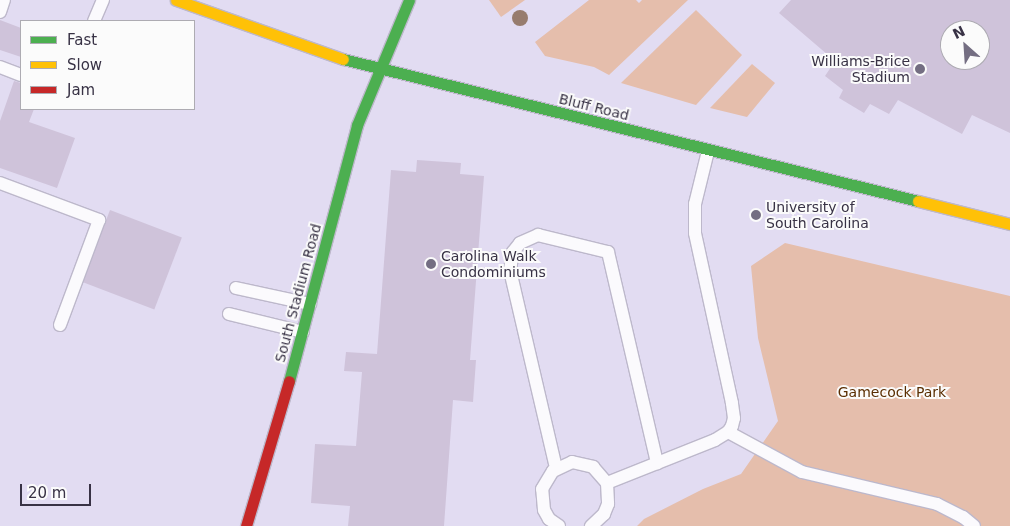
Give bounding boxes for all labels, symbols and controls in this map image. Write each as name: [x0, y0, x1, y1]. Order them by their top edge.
legend: [20, 20, 195, 110]
north arrow: [940, 20, 990, 70]
text: N: [950, 23, 968, 42]
text: Fast: [67, 31, 97, 49]
place label: Williams-Brice Stadium: [811, 53, 910, 85]
text: Slow: [67, 56, 102, 74]
marker: Williams-Brice Stadium: [914, 63, 926, 75]
text: Jam: [67, 81, 95, 99]
street label: Bluff Road: [557, 90, 631, 124]
place label: University of South Carolina: [766, 199, 869, 232]
marker: University of South Carolina: [750, 209, 762, 221]
street label: South Stadium Road: [271, 222, 325, 364]
place label: Carolina Walk Condominiums: [441, 248, 546, 280]
marker: Carolina Walk Condominiums: [425, 258, 437, 270]
park label: Gamecock Park: [838, 384, 946, 400]
scale bar: [22, 474, 94, 506]
text: 20 m: [28, 484, 66, 502]

